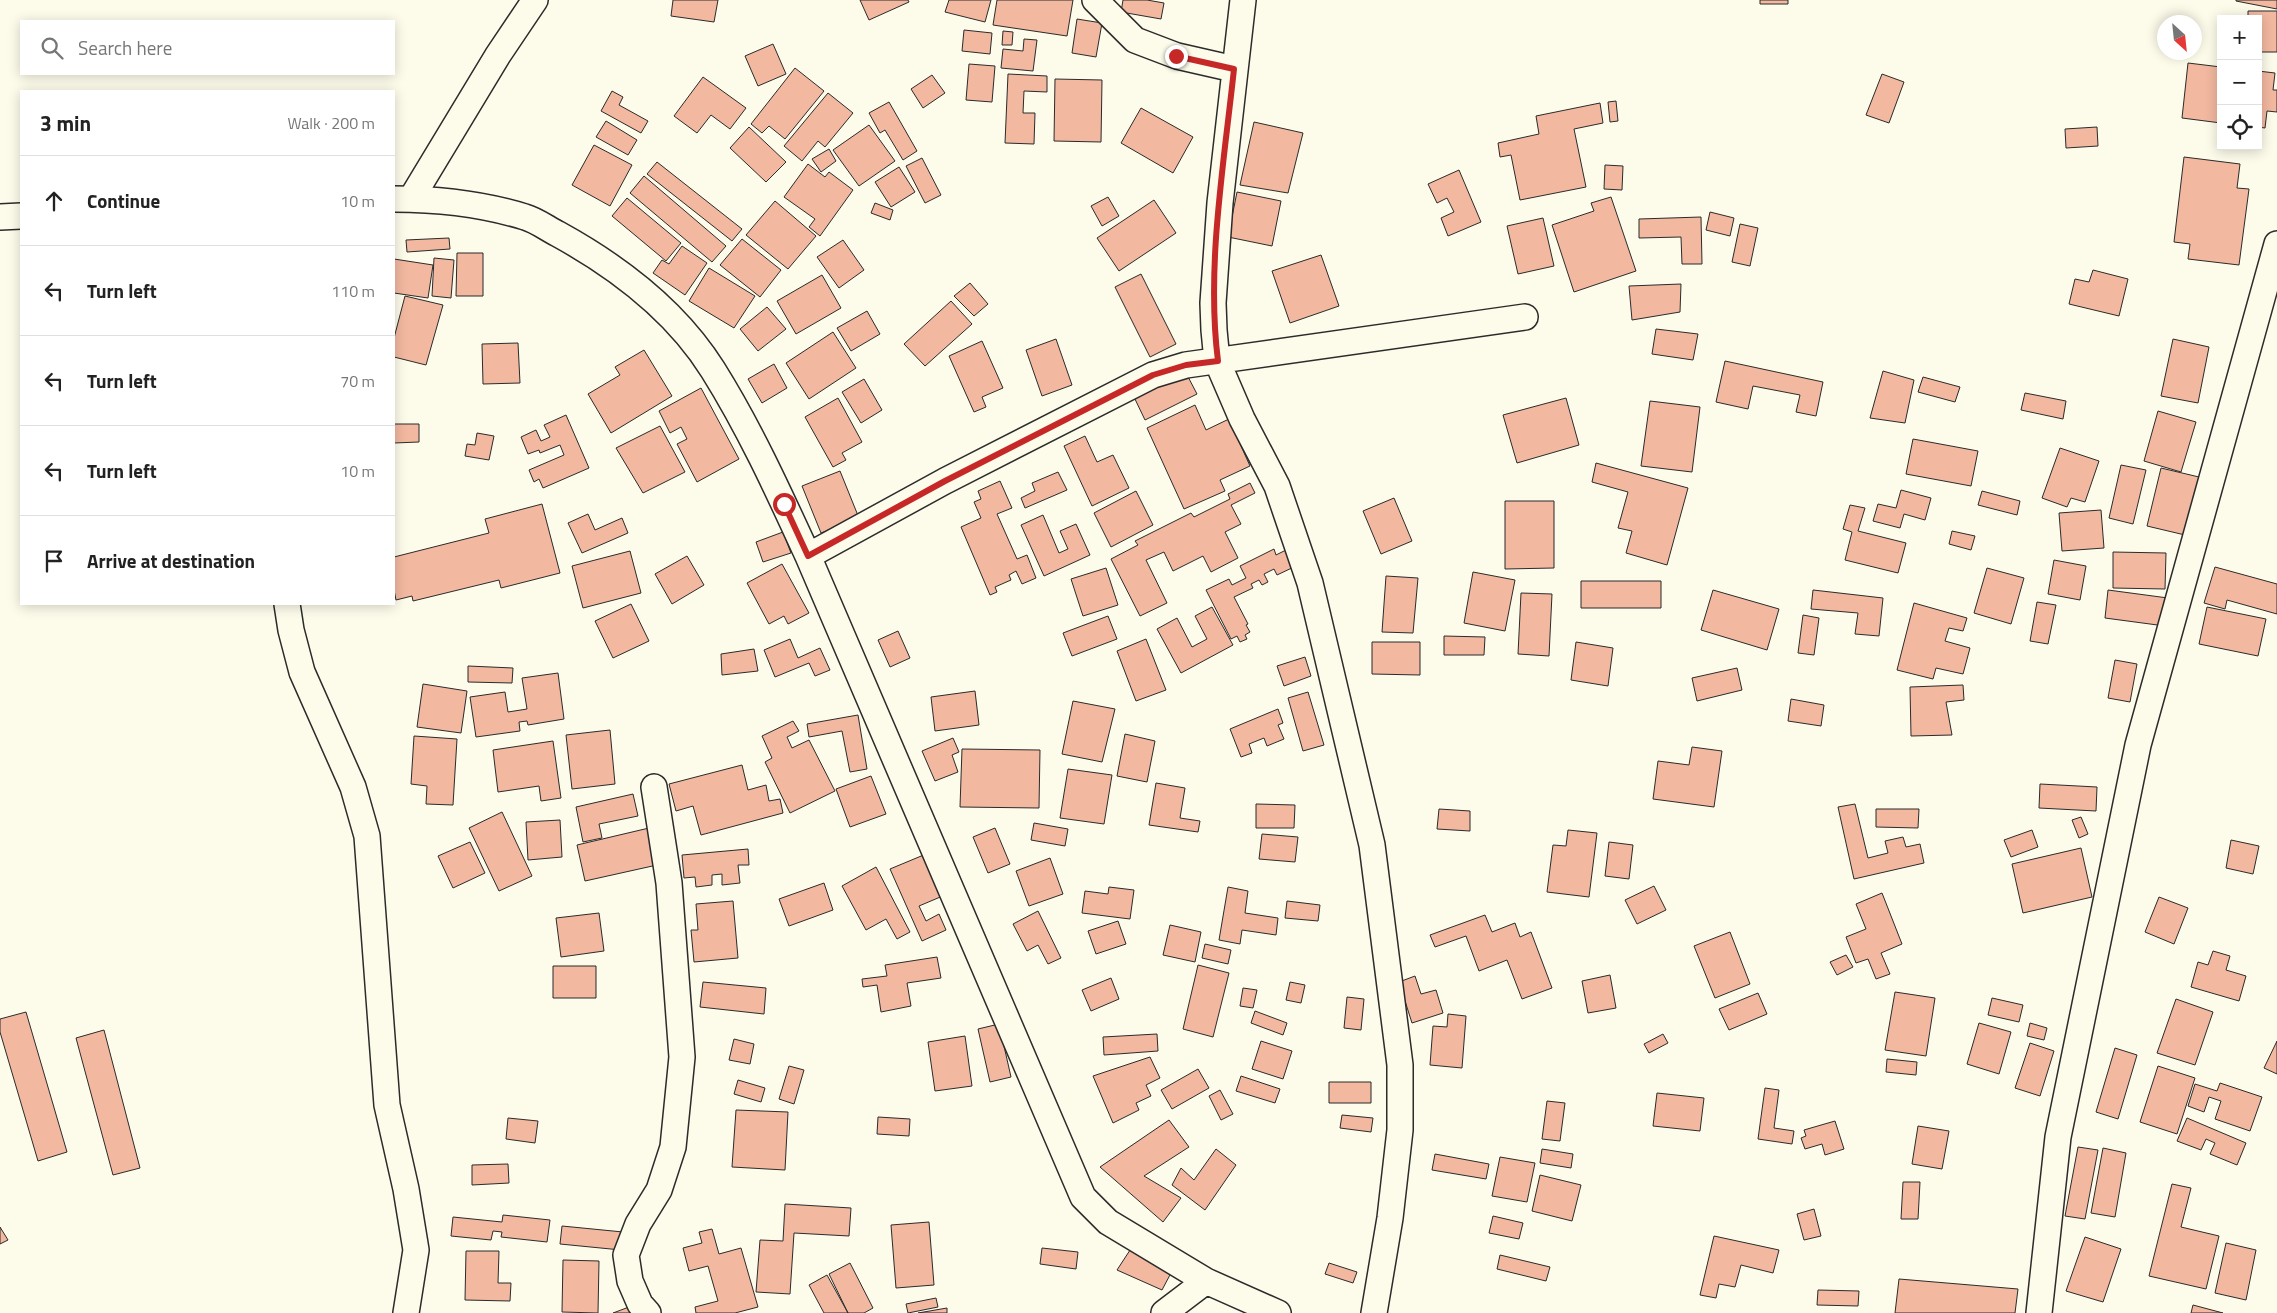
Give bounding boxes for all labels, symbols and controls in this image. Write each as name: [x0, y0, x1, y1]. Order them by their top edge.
north arrow: [2157, 15, 2202, 60]
map controls: [2217, 15, 2262, 150]
button: +: [2217, 15, 2262, 60]
search box: [20, 20, 395, 75]
text: Search here: [78, 33, 172, 62]
icon: search: [38, 34, 66, 62]
route end: [1165, 45, 1188, 68]
button: −: [2217, 60, 2262, 105]
button: locate: [2217, 105, 2262, 150]
text: 3 min: [40, 107, 91, 139]
text: Walk · 200 m: [287, 111, 375, 135]
text: Continue: [87, 186, 160, 215]
icon: ahead: [40, 187, 68, 215]
text: 10 m: [340, 189, 375, 213]
text: Turn left: [87, 276, 157, 305]
icon: left: [40, 277, 68, 305]
text: 110 m: [331, 279, 375, 303]
text: Turn left: [87, 366, 157, 395]
icon: left: [40, 367, 68, 395]
text: 70 m: [340, 369, 375, 393]
text: Turn left: [87, 456, 157, 485]
icon: left: [40, 457, 68, 485]
text: 10 m: [340, 459, 375, 483]
route start: [773, 493, 796, 516]
text: Arrive at destination: [87, 546, 255, 575]
icon: arrive: [40, 547, 68, 575]

